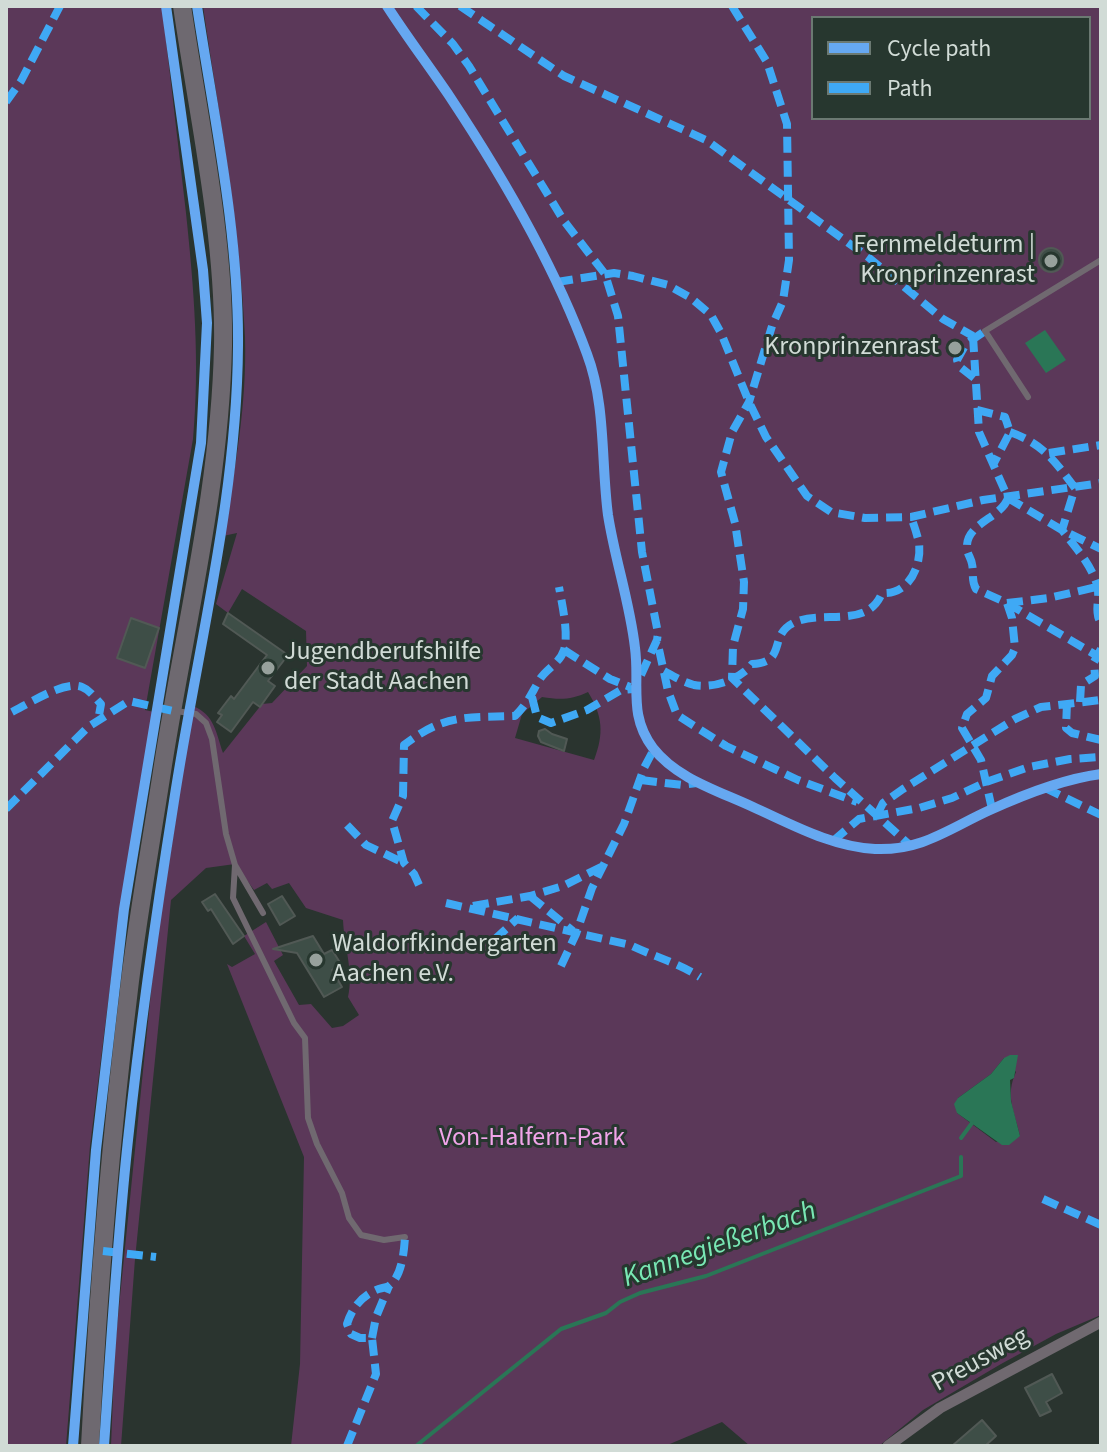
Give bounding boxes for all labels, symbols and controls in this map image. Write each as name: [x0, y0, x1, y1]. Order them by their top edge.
legend: [811, 16, 1091, 120]
text: Cycle path: [887, 31, 991, 66]
text: Path: [887, 71, 933, 106]
place label: Fernmeldeturm | Kronprinzenrast: [853, 230, 1035, 292]
marker: Fernmeldeturm | Kronprinzenrast: [1042, 252, 1060, 270]
place label: Kronprinzenrast: [764, 332, 939, 364]
marker: Kronprinzenrast: [946, 339, 964, 357]
place label: Jugendberufshilfe der Stadt Aachen: [284, 637, 481, 698]
marker: Jugendberufshilfe der Stadt Aachen: [259, 659, 277, 677]
place label: Waldorfkindergarten Aachen e.V.: [332, 929, 557, 990]
marker: Waldorfkindergarten Aachen e.V.: [307, 951, 325, 969]
park label: Von-Halfern-Park: [439, 1123, 625, 1155]
water label: Kannegießerbach: [619, 1195, 821, 1297]
street label: Preusweg: [927, 1322, 1035, 1400]

